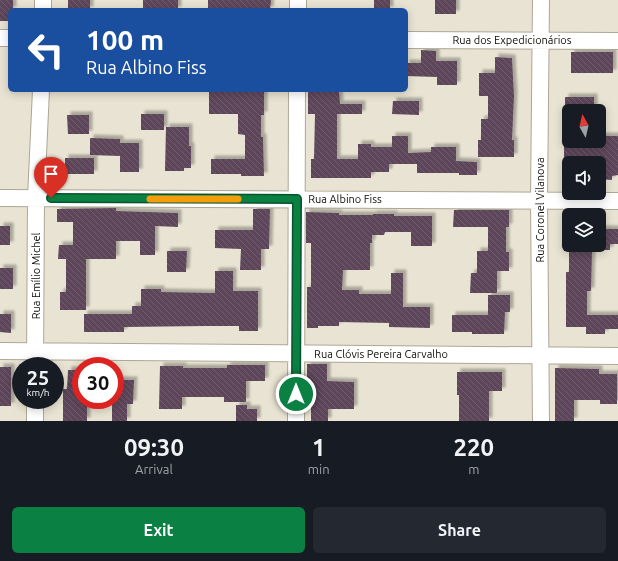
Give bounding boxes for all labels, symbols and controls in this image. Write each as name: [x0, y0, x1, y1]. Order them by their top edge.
icon: left: [20, 24, 72, 76]
text: 100 m: [86, 24, 164, 55]
street label: Rua dos Expedicionários: [452, 34, 572, 46]
text: Rua Albino Fiss: [86, 57, 207, 77]
north arrow: [562, 104, 606, 148]
map controls: [562, 104, 606, 252]
button: sound: [562, 156, 606, 200]
pin: [34, 157, 68, 198]
street label: Rua Coronel Vilanova: [534, 157, 546, 263]
icon: arrive: [40, 163, 62, 185]
street label: Rua Albino Fiss: [308, 193, 382, 205]
button: layers: [562, 208, 606, 252]
street label: Rua Emílio Michel: [30, 233, 42, 319]
street label: Rua Clóvis Pereira Carvalho: [314, 348, 448, 360]
speed limit sign: 30: [72, 357, 124, 409]
text: 25: [27, 366, 49, 389]
position arrow: [275, 373, 317, 415]
text: km/h: [26, 387, 50, 398]
text: 09:30: [124, 434, 184, 461]
text: 1: [312, 434, 325, 461]
text: 220: [454, 434, 494, 461]
text: Arrival: [135, 462, 173, 476]
text: min: [308, 462, 330, 476]
text: m: [468, 462, 479, 476]
button: Exit: [12, 507, 305, 553]
button: Share: [313, 507, 606, 553]

